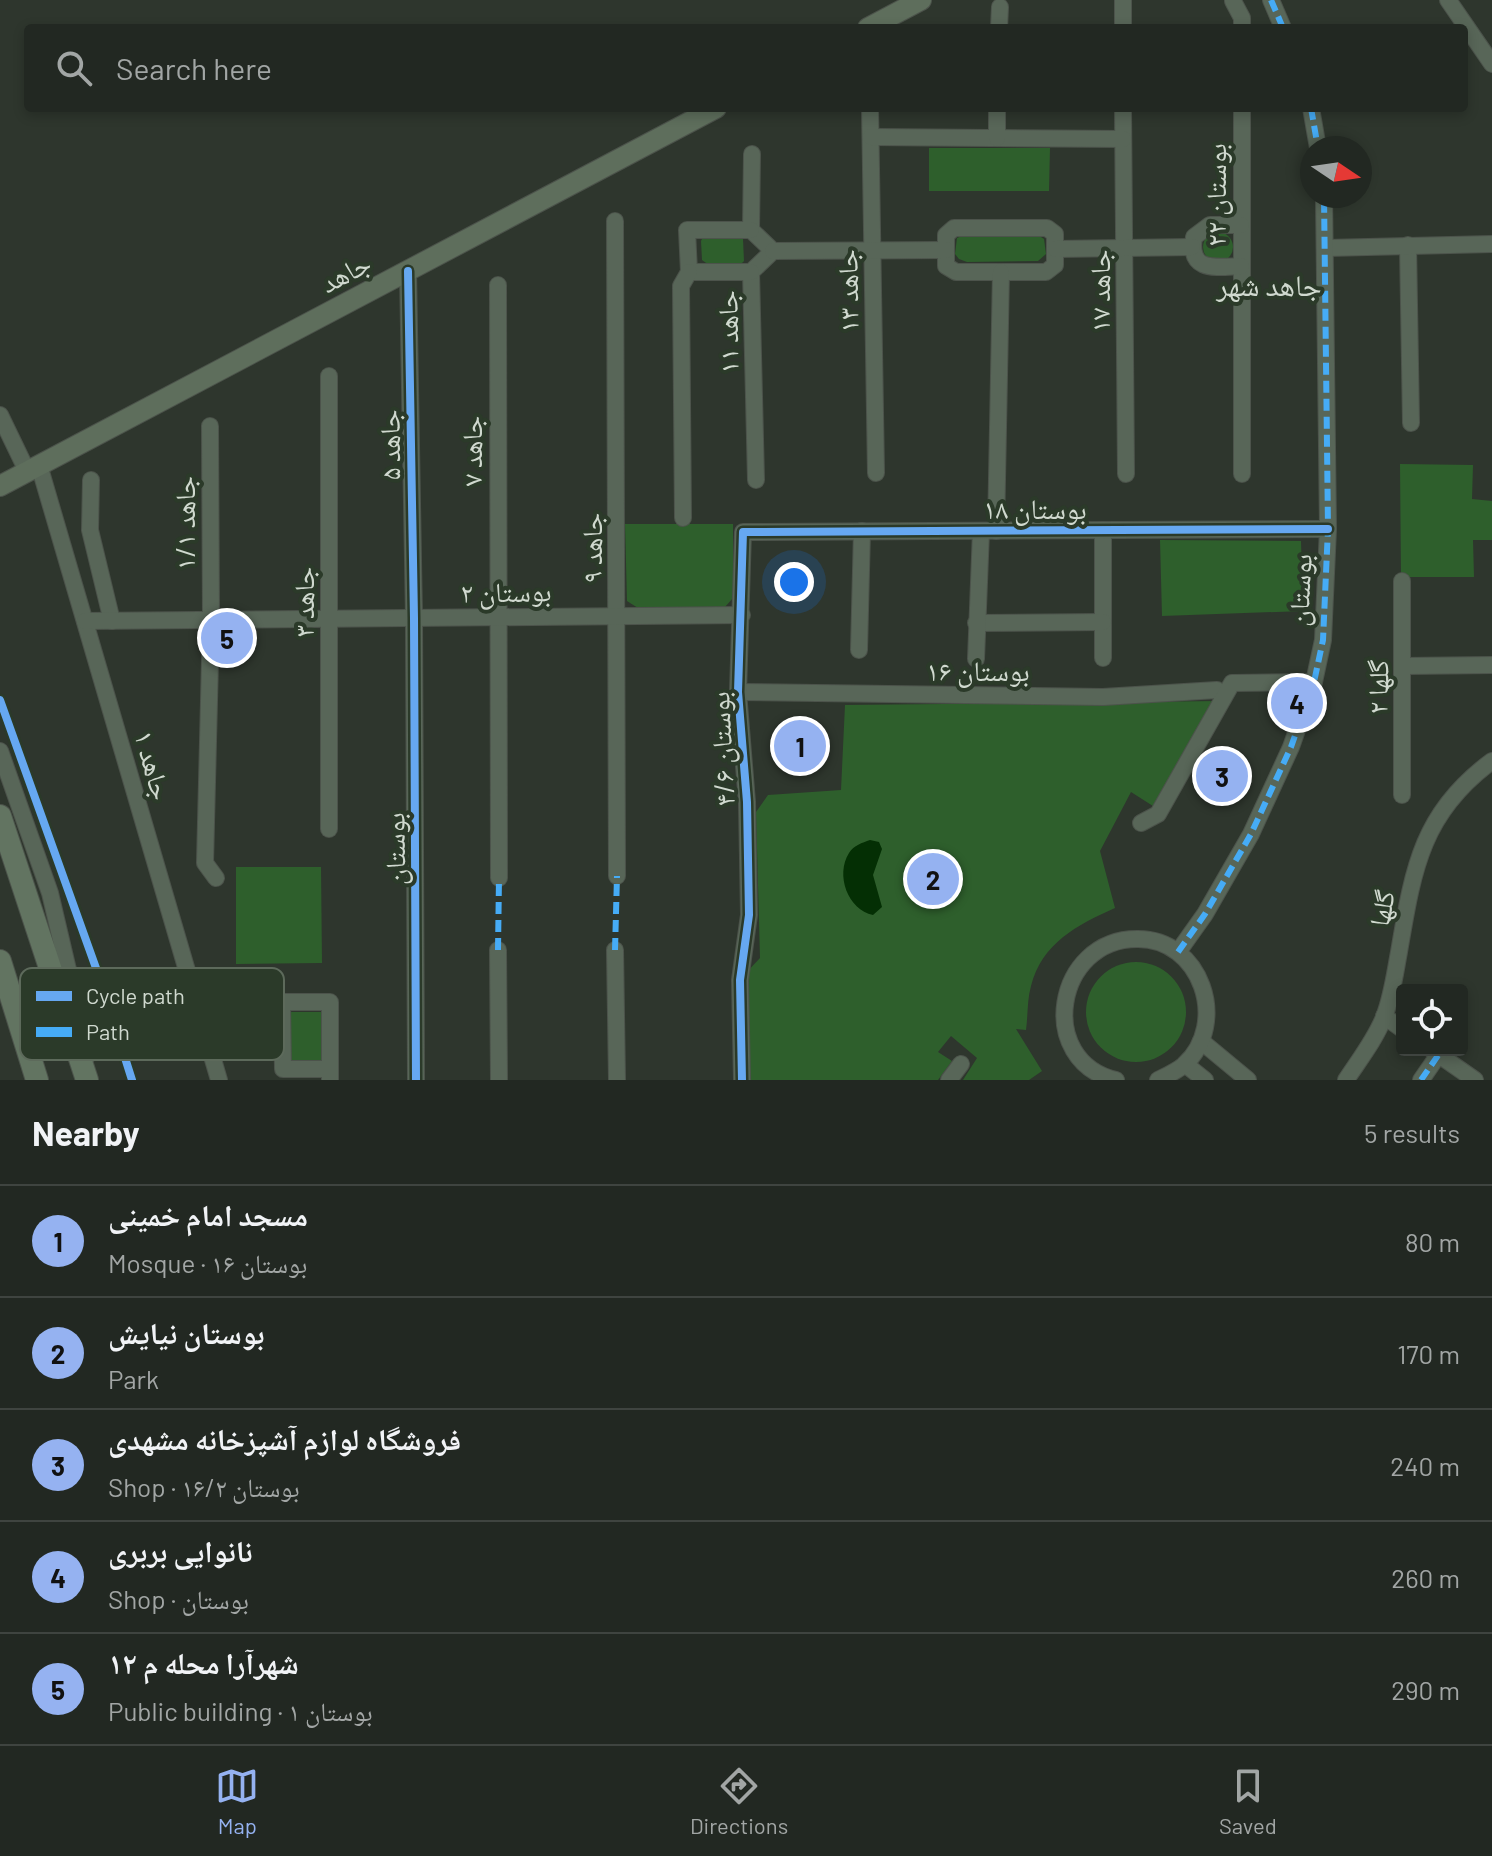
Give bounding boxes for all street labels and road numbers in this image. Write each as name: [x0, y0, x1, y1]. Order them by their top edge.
street label: بوستان ۲۲: [1198, 143, 1233, 247]
street label: جاهد: [314, 245, 376, 299]
street label: جاهد ۱۳: [829, 249, 865, 333]
street label: جاهد ۱۷: [1082, 249, 1116, 333]
street label: جاهد ۱۱: [709, 290, 745, 374]
street label: جاهد ۵: [371, 409, 407, 481]
street label: جاهد ۷: [454, 416, 488, 486]
street label: جاهد ۱/۱: [167, 476, 201, 570]
street label: بوستان ۱۸: [983, 491, 1087, 526]
street label: جاهد ۹: [574, 513, 608, 583]
street label: بوستان: [1280, 553, 1319, 627]
street label: جاهد ۳: [286, 567, 320, 637]
street label: بوستان ۲: [460, 573, 552, 610]
street label: بوستان ۱۶: [926, 653, 1030, 688]
street label: گلها ۲: [1360, 659, 1394, 715]
street label: بوستان ۴/۶: [701, 691, 742, 807]
street label: جاهد ۱: [128, 726, 180, 804]
street label: بوستان: [376, 812, 413, 886]
street label: گلها: [1361, 887, 1401, 929]

